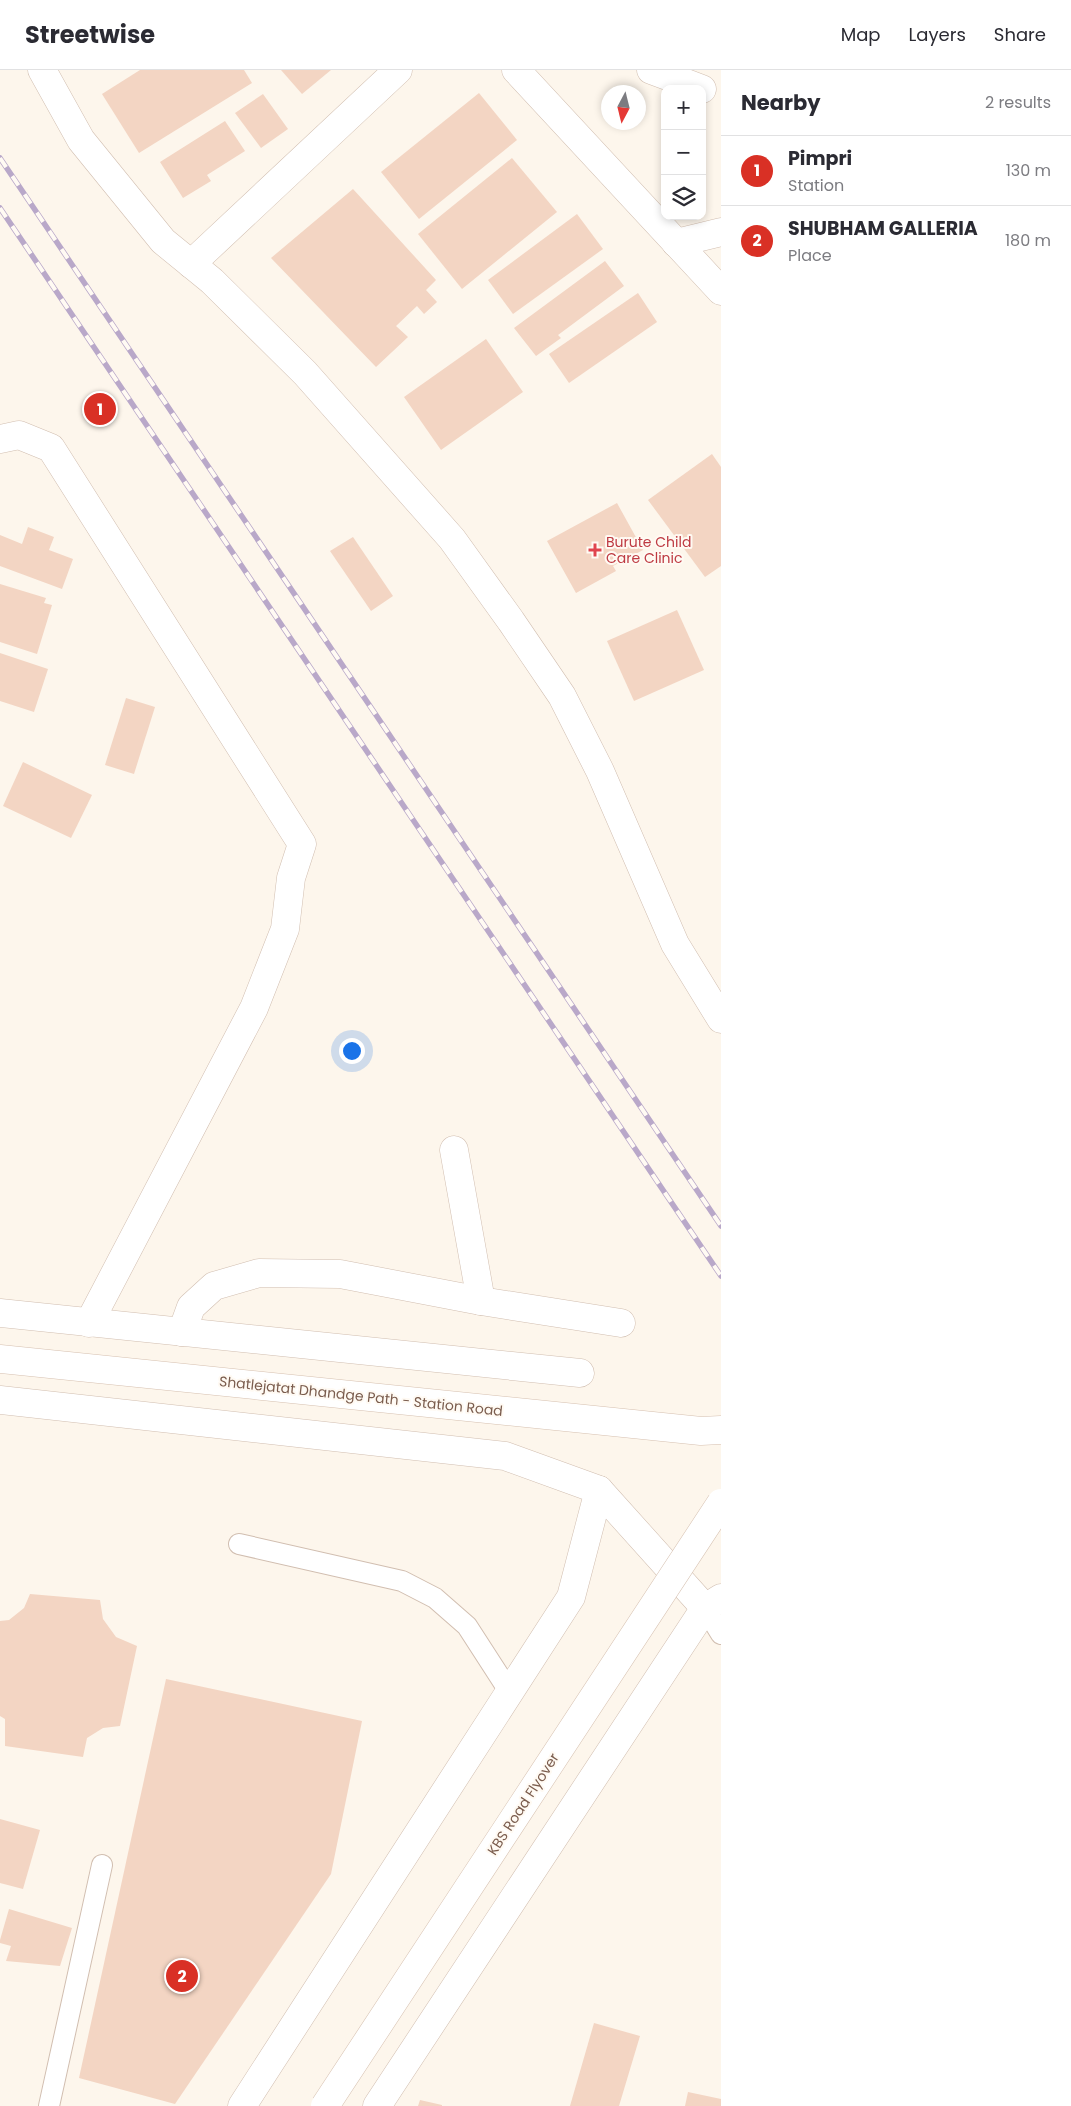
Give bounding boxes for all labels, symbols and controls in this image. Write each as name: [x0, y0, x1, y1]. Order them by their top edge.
text: Streetwise: [25, 18, 155, 51]
text: Map: [841, 22, 881, 47]
text: Layers: [909, 22, 966, 47]
text: Share: [994, 22, 1046, 47]
north arrow: [601, 85, 646, 130]
map controls: [661, 85, 706, 220]
button: +: [661, 85, 706, 130]
text: Nearby: [741, 88, 821, 117]
text: 2 results: [985, 91, 1051, 114]
button: −: [661, 130, 706, 175]
text: Pimpri: [788, 145, 852, 172]
text: 1: [754, 159, 760, 182]
text: 130 m: [1006, 159, 1051, 182]
text: Station: [788, 174, 844, 197]
button: layers: [661, 175, 706, 220]
text: SHUBHAM GALLERIA: [788, 215, 978, 242]
text: 2: [752, 229, 762, 252]
text: 180 m: [1005, 229, 1051, 252]
text: Place: [788, 244, 832, 267]
pin: 1: [84, 390, 116, 428]
place label: Burute Child Care Clinic: [606, 532, 691, 568]
marker: Burute Child Care Clinic: [588, 543, 602, 557]
your location: [339, 1038, 365, 1064]
street label: Shatlejatat Dhandge Path - Station Road: [218, 1371, 504, 1421]
street label: KBS Road Flyover: [482, 1749, 564, 1859]
pin: 2: [166, 1957, 198, 1995]

